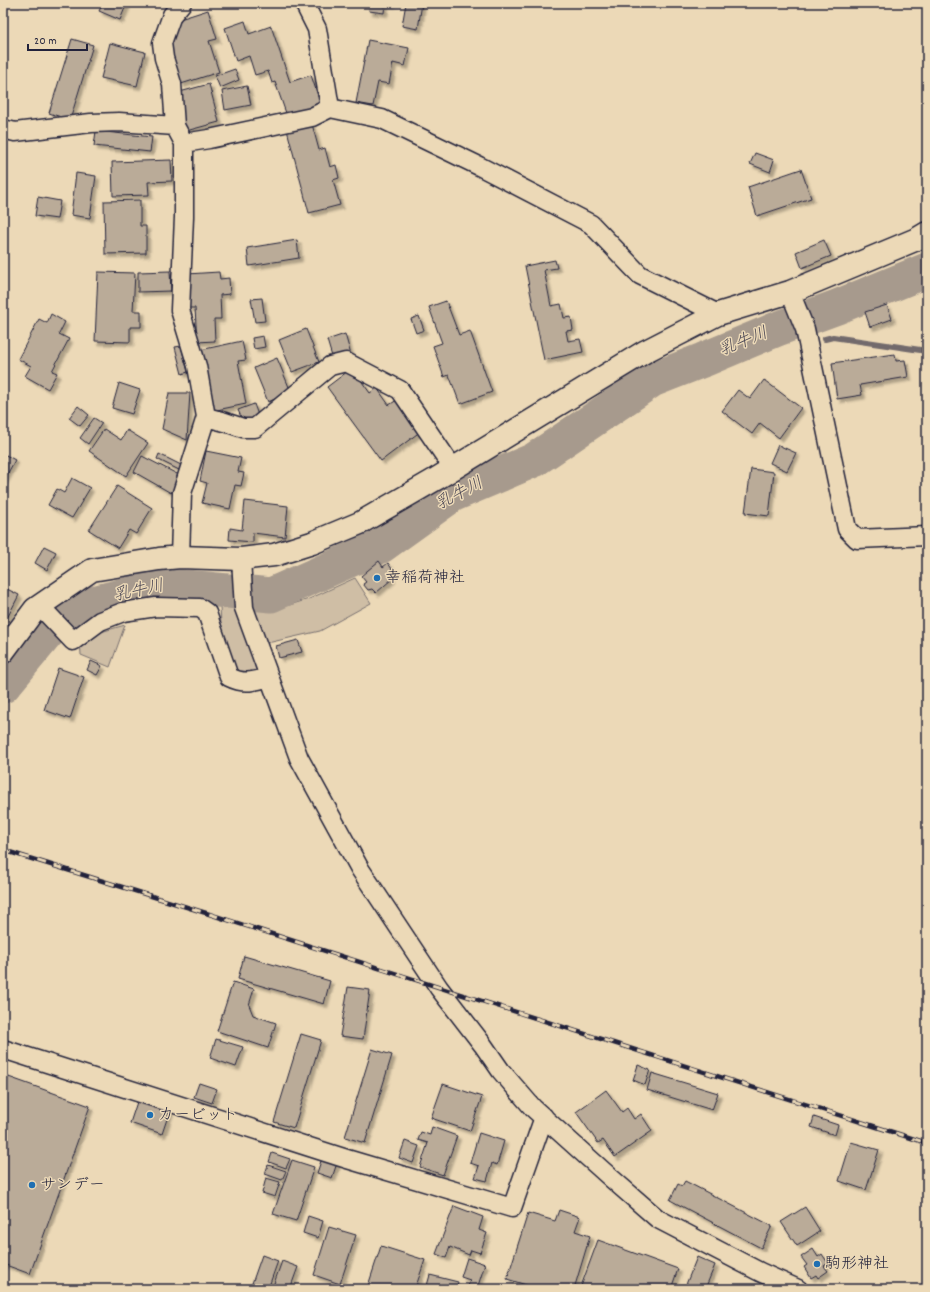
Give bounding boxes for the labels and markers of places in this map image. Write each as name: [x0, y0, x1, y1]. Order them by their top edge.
place label: 幸稲荷神社: [385, 567, 465, 590]
marker: 幸稲荷神社: [372, 573, 382, 583]
place label: カービット: [158, 1104, 238, 1127]
marker: カービット: [145, 1110, 155, 1120]
place label: サンデー: [40, 1174, 105, 1197]
marker: サンデー: [27, 1180, 37, 1190]
place label: 駒形神社: [825, 1253, 889, 1276]
marker: 駒形神社: [812, 1259, 822, 1269]

